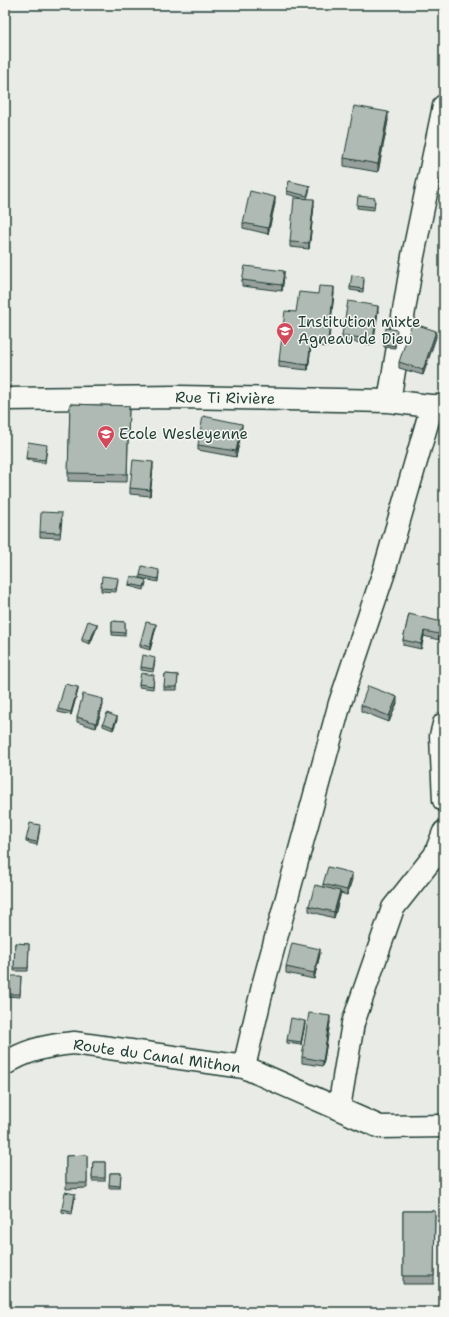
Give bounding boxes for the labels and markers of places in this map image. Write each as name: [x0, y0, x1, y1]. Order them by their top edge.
place label: Institution mixte Agneau de Dieu: [298, 312, 421, 349]
school or university icon: Institution mixte Agneau de Dieu: [275, 321, 295, 346]
school or university icon: Ecole Wesleyenne: [96, 424, 116, 449]
place label: Ecole Wesleyenne: [119, 424, 248, 444]

